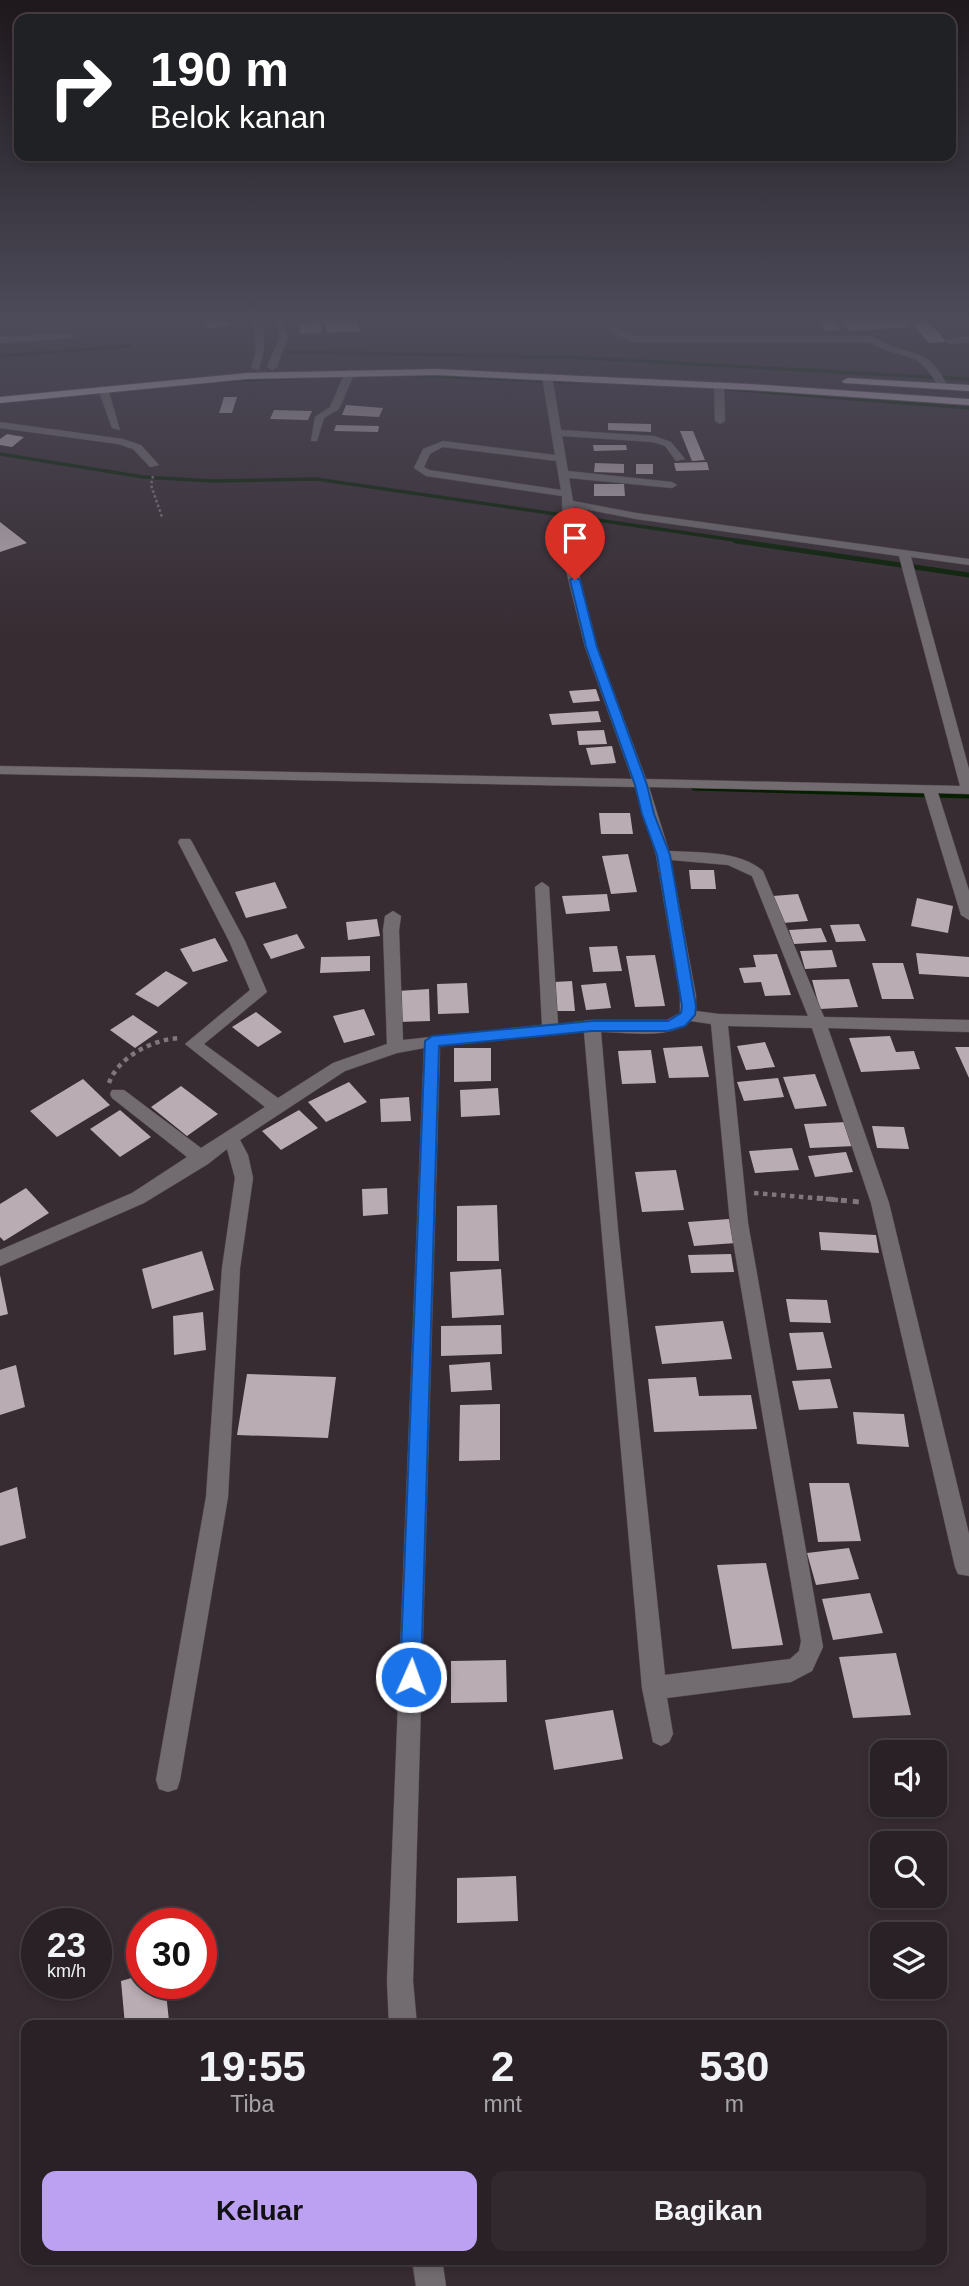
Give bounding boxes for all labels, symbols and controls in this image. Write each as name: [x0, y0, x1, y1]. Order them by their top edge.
icon: right: [35, 42, 126, 133]
text: 190 m: [150, 42, 289, 96]
text: Belok kanan: [150, 99, 326, 135]
pin: [545, 508, 605, 580]
icon: arrive: [556, 519, 594, 557]
position arrow: [374, 1640, 448, 1714]
map controls: [870, 1740, 947, 1999]
button: sound: [870, 1740, 947, 1817]
button: search: [870, 1831, 947, 1908]
speed limit sign: 30: [126, 1908, 217, 1999]
button: layers: [870, 1922, 947, 1999]
text: 23: [47, 1925, 86, 1964]
text: km/h: [47, 1961, 86, 1981]
text: 19:55: [199, 2043, 306, 2090]
text: 2: [491, 2043, 514, 2090]
text: 530: [699, 2043, 769, 2090]
text: Tiba: [230, 2091, 274, 2117]
text: mnt: [483, 2091, 522, 2117]
text: m: [725, 2091, 744, 2117]
button: Keluar: [42, 2171, 477, 2251]
button: Bagikan: [491, 2171, 926, 2251]

